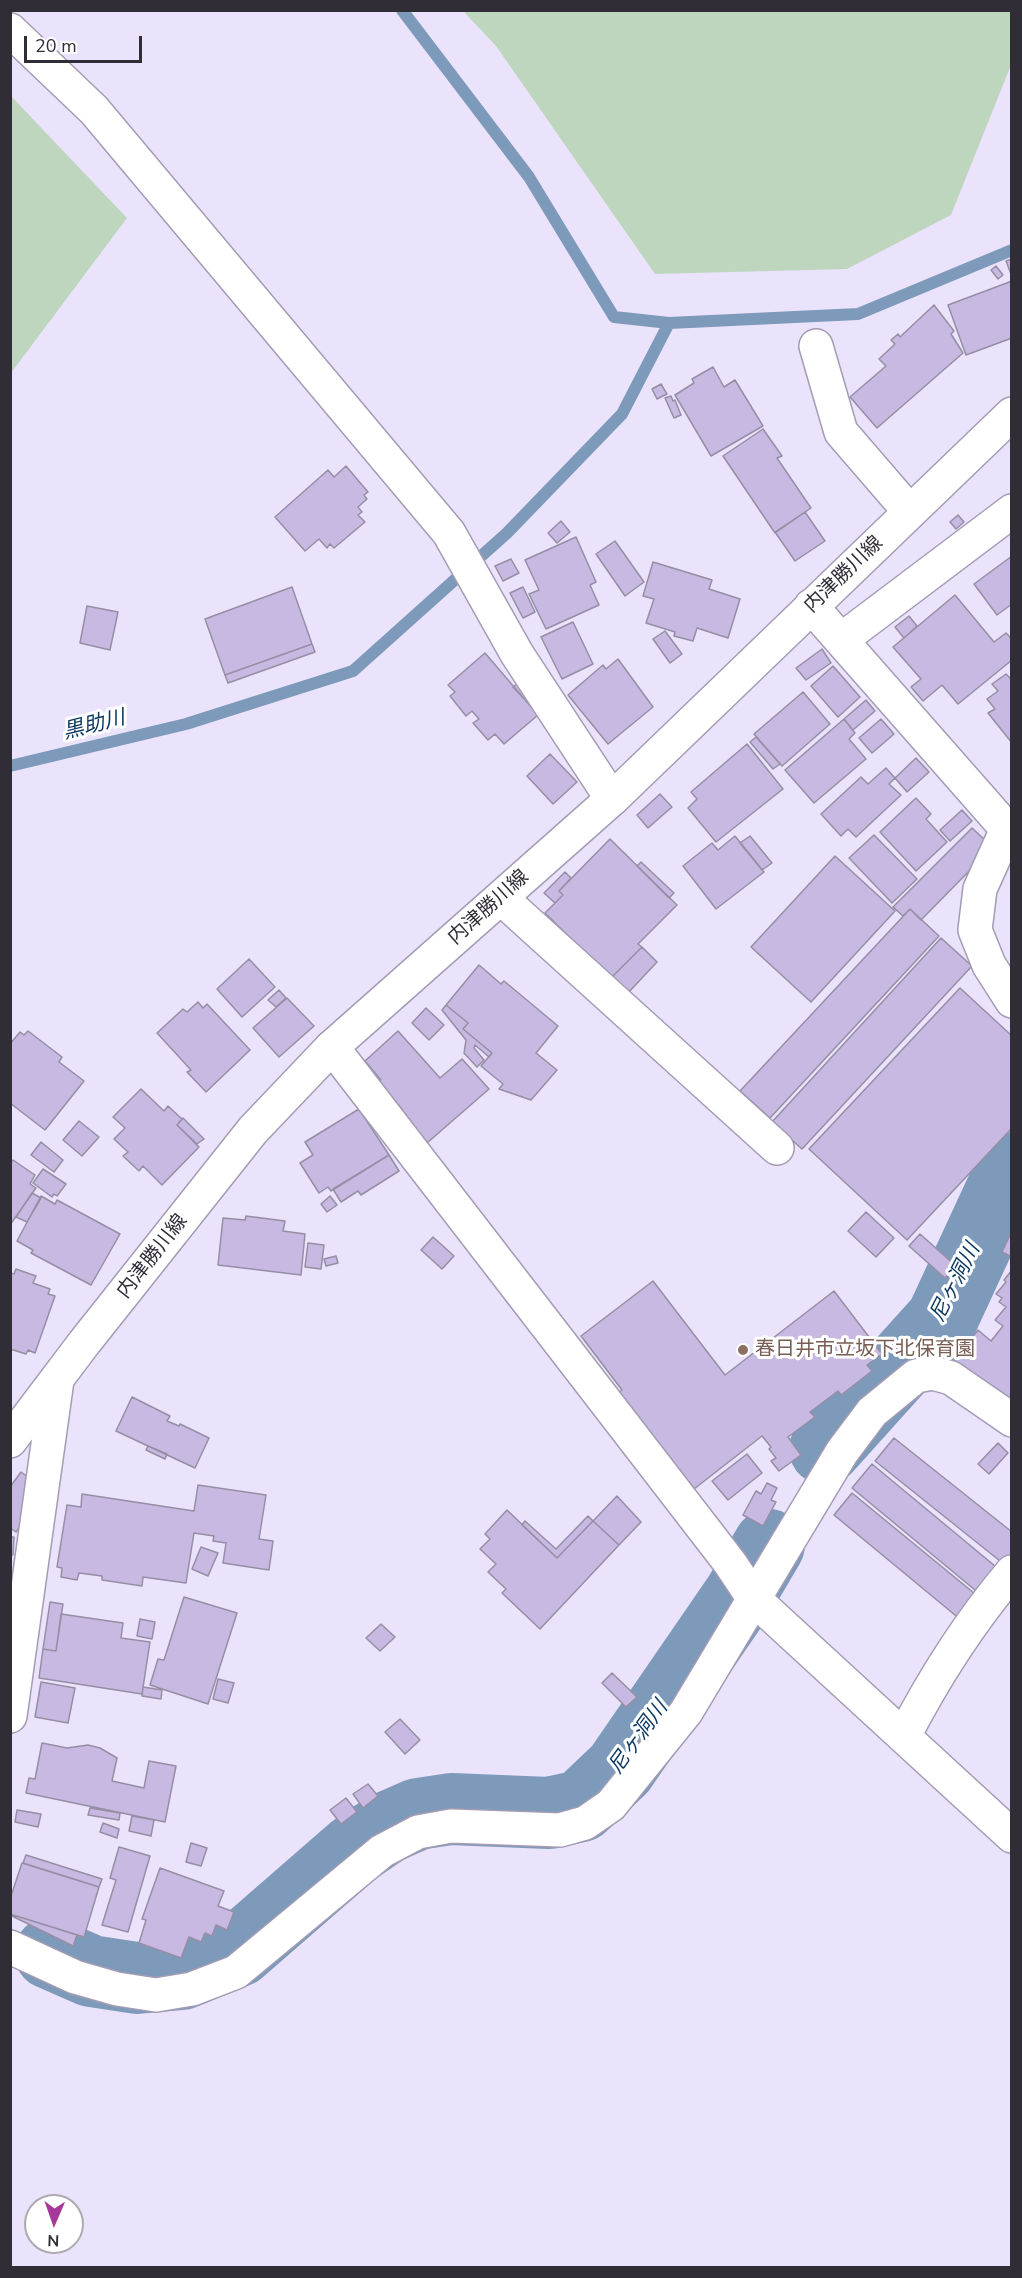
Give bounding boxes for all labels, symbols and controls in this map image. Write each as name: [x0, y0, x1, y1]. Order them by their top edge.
scale bar: [27, 24, 146, 62]
text: 20 m: [35, 34, 77, 58]
street label: 内津勝川線: [800, 532, 888, 618]
water label: 黒助川: [60, 706, 128, 746]
street label: 内津勝川線: [444, 866, 534, 950]
street label: 内津勝川線: [113, 1210, 193, 1304]
water label: 尼ヶ洞川: [926, 1240, 986, 1326]
place label: 春日井市立坂下北保育園: [755, 1338, 975, 1362]
marker: 春日井市立坂下北保育園: [736, 1343, 750, 1357]
water label: 尼ヶ洞川: [604, 1697, 674, 1779]
north arrow: [24, 2194, 84, 2254]
text: N: [47, 2229, 60, 2251]

